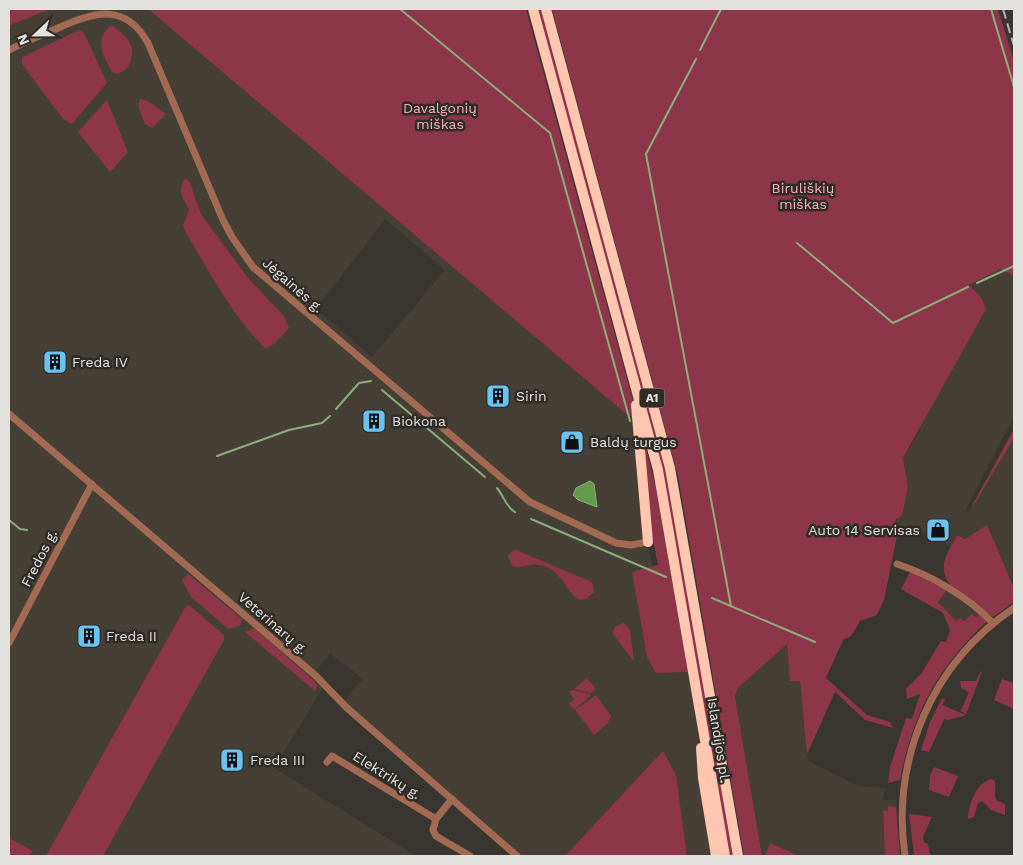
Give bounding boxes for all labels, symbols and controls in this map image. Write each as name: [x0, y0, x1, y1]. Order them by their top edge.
north arrow: [10, 10, 60, 60]
text: N: [14, 32, 32, 48]
park label: Davalgonių miškas: [403, 100, 477, 132]
park label: Biruliškių miškas: [772, 180, 834, 212]
street label: Jėgainės g.: [259, 254, 327, 316]
building icon: Freda IV: [42, 349, 68, 375]
place label: Freda IV: [72, 354, 128, 370]
building icon: Sirin: [485, 383, 511, 409]
place label: Sirin: [516, 388, 547, 404]
road number: A1: [640, 388, 664, 408]
building icon: Biokona: [361, 408, 387, 434]
place label: Biokona: [392, 413, 446, 429]
shop icon: Baldų turgus: [559, 429, 585, 455]
place label: Baldų turgus: [590, 434, 677, 450]
shop icon: Auto 14 Servisas: [925, 517, 951, 543]
place label: Auto 14 Servisas: [808, 522, 920, 538]
street label: Fredos g.: [18, 527, 60, 589]
street label: Veterinarų g.: [235, 589, 311, 657]
building icon: Freda II: [76, 623, 102, 649]
place label: Freda II: [106, 628, 157, 644]
street label: Islandijos pl.: [704, 696, 734, 784]
building icon: Freda III: [219, 747, 245, 773]
street label: Elektrikų g.: [350, 748, 424, 802]
place label: Freda III: [250, 752, 305, 768]

